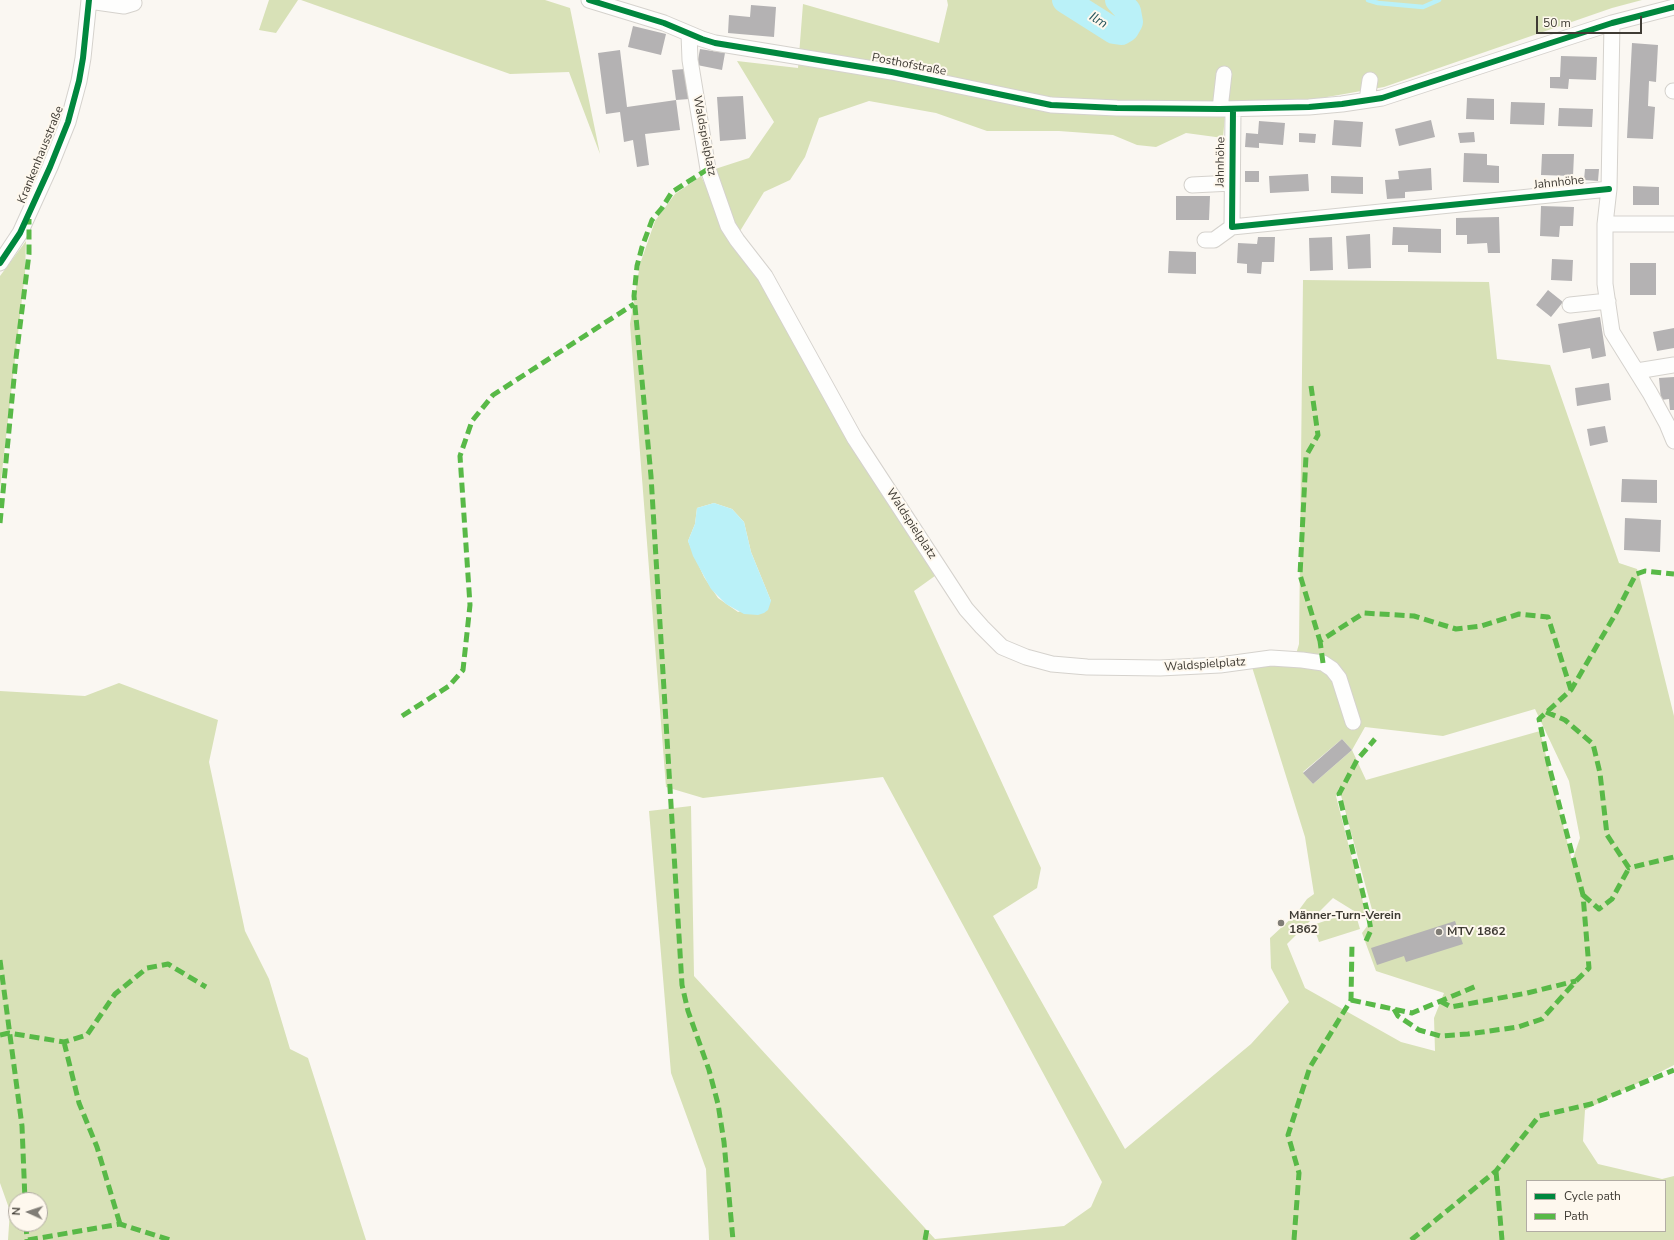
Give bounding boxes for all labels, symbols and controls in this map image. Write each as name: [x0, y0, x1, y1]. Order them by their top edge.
scale bar: [1538, 8, 1644, 34]
water label: Ilm: [1086, 10, 1110, 32]
text: 50 m: [1543, 15, 1571, 31]
street label: Posthofstraße: [871, 51, 947, 79]
street label: Waldspielplatz: [689, 95, 719, 177]
street label: Krankenhausstraße: [15, 104, 67, 206]
street label: Jahnhöhe: [1213, 137, 1229, 187]
street label: Jahnhöhe: [1533, 173, 1585, 193]
street label: Waldspielplatz: [883, 486, 939, 562]
street label: Waldspielplatz: [1164, 655, 1246, 675]
place label: Männer-Turn-Verein 1862: [1289, 909, 1401, 937]
marker: Männer-Turn-Verein 1862: [1276, 918, 1286, 928]
place label: MTV 1862: [1447, 925, 1506, 939]
marker: MTV 1862: [1434, 927, 1444, 937]
legend: [1526, 1180, 1666, 1232]
text: Cycle path: [1564, 1188, 1621, 1204]
north arrow: [8, 1192, 48, 1232]
text: N: [9, 1207, 24, 1216]
text: Path: [1564, 1208, 1589, 1224]

